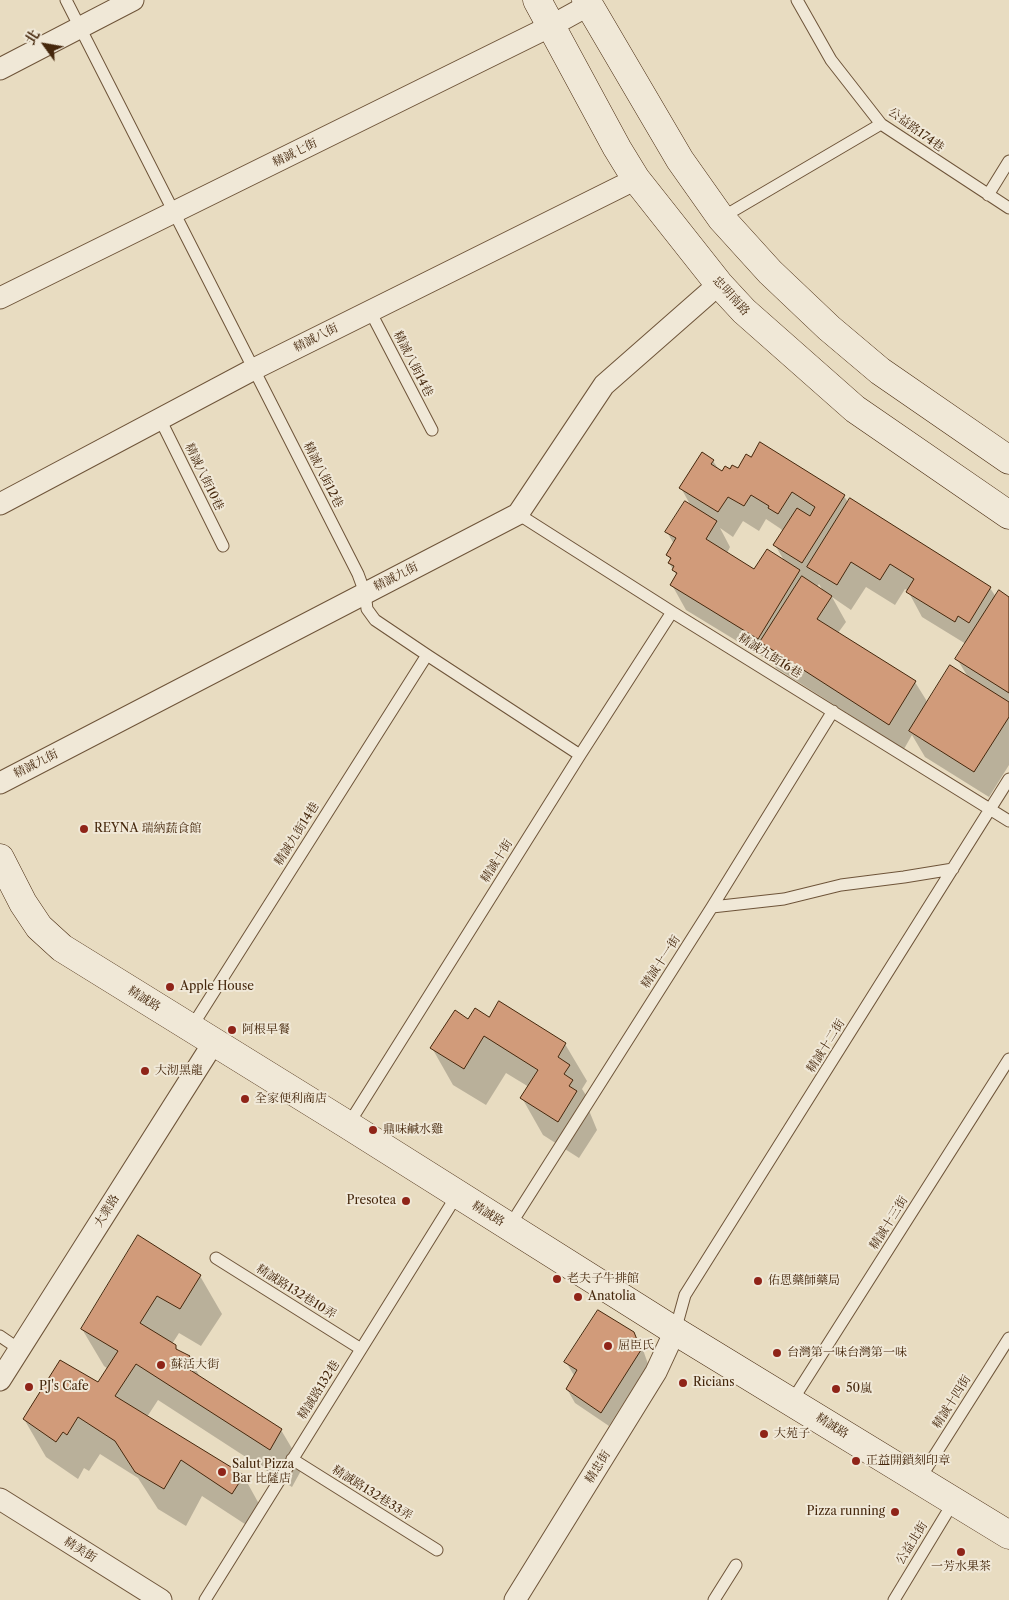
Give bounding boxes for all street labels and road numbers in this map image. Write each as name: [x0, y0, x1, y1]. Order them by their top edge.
street label: 公益路174巷: [885, 105, 947, 155]
street label: 精誠七街: [270, 136, 320, 170]
street label: 忠明南路: [710, 273, 752, 319]
street label: 精誠八街: [291, 321, 341, 355]
street label: 精誠八街14巷: [390, 329, 436, 399]
street label: 精誠八街12巷: [300, 440, 346, 510]
street label: 精誠八街10巷: [182, 441, 226, 513]
street label: 精誠九街: [371, 560, 421, 594]
street label: 精誠九街16巷: [736, 631, 804, 681]
street label: 精誠九街: [11, 747, 61, 781]
street label: 精誠九街14巷: [272, 800, 322, 868]
street label: 精誠十街: [478, 837, 516, 885]
street label: 精誠十一街: [639, 933, 683, 991]
street label: 精誠路: [125, 983, 163, 1015]
street label: 精誠十二街: [804, 1017, 848, 1075]
street label: 大業路: [91, 1192, 123, 1230]
street label: 精誠十三街: [867, 1194, 911, 1252]
street label: 精誠路: [469, 1198, 507, 1230]
street label: 精誠路132巷10弄: [254, 1262, 338, 1322]
street label: 精誠路132巷: [295, 1358, 343, 1422]
street label: 精誠十四街: [930, 1373, 974, 1431]
street label: 精誠路: [813, 1410, 851, 1442]
street label: 精忠街: [582, 1448, 614, 1486]
street label: 精誠路132巷33弄: [329, 1463, 415, 1523]
street label: 公益北街: [893, 1519, 931, 1567]
street label: 精美街: [61, 1534, 99, 1566]

